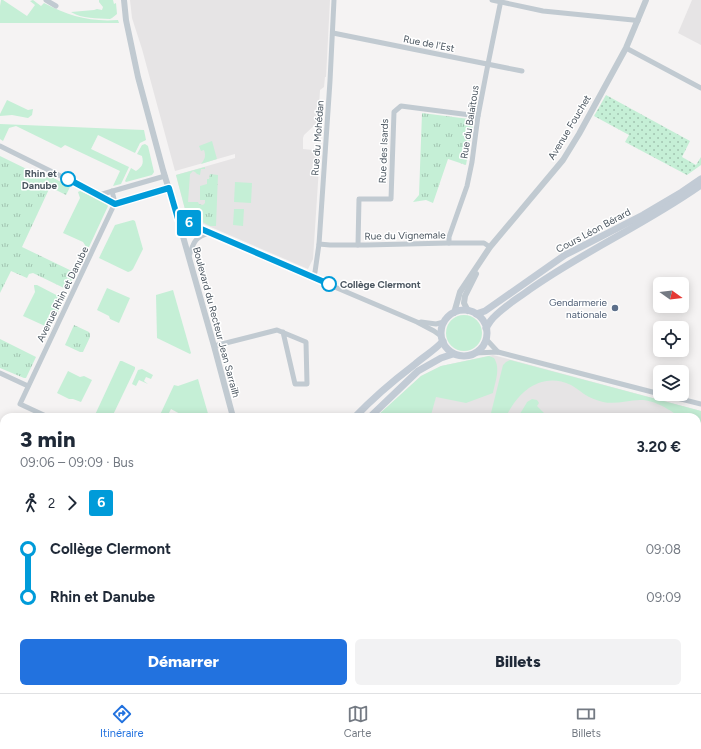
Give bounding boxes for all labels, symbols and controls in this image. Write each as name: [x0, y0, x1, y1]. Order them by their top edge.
street label: Rue de l'Est: [402, 32, 456, 55]
street label: Rue du Balaïtous: [457, 84, 482, 160]
street label: Avenue Fouchet: [545, 92, 594, 162]
street label: Rue du Mohédan: [308, 99, 327, 176]
street label: Rue des Isards: [376, 118, 391, 184]
place label: Rhin et Danube: [22, 167, 57, 192]
marker: Rhin et Danube: [60, 171, 76, 187]
street label: Cours Léon Bérard: [554, 205, 633, 256]
line badge: 6: [176, 210, 202, 236]
text: 6: [185, 214, 193, 231]
street label: Rue du Vignemale: [364, 228, 446, 243]
street label: Avenue Rhin et Danube: [34, 244, 91, 344]
street label: Boulevard du Recteur Jean Sarrailh: [190, 245, 243, 399]
marker: Collège Clermont: [321, 276, 337, 292]
north arrow: [653, 277, 689, 313]
map controls: [653, 277, 689, 401]
place label: Collège Clermont: [340, 278, 421, 291]
place label: Gendarmerie nationale: [549, 296, 608, 321]
marker: Gendarmerie nationale: [610, 303, 620, 313]
button: locate: [653, 321, 689, 357]
button: layers: [653, 365, 689, 401]
text: 3 min: [20, 426, 76, 453]
text: 3.20 €: [637, 438, 681, 456]
text: 09:06 – 09:09 · Bus: [20, 455, 134, 470]
icon: walk: [20, 492, 42, 514]
icon: forward: [61, 492, 83, 514]
text: 6: [97, 494, 105, 511]
text: 2: [48, 496, 55, 511]
text: Collège Clermont: [50, 540, 171, 558]
text: 09:08: [646, 542, 681, 557]
text: Rhin et Danube: [50, 588, 155, 606]
text: 09:09: [646, 590, 681, 605]
button: Démarrer: [20, 639, 347, 685]
button: Billets: [355, 639, 681, 685]
tab: Itinéraire: [100, 703, 144, 740]
tab: Carte: [344, 703, 371, 740]
tab: Billets: [571, 703, 601, 740]

